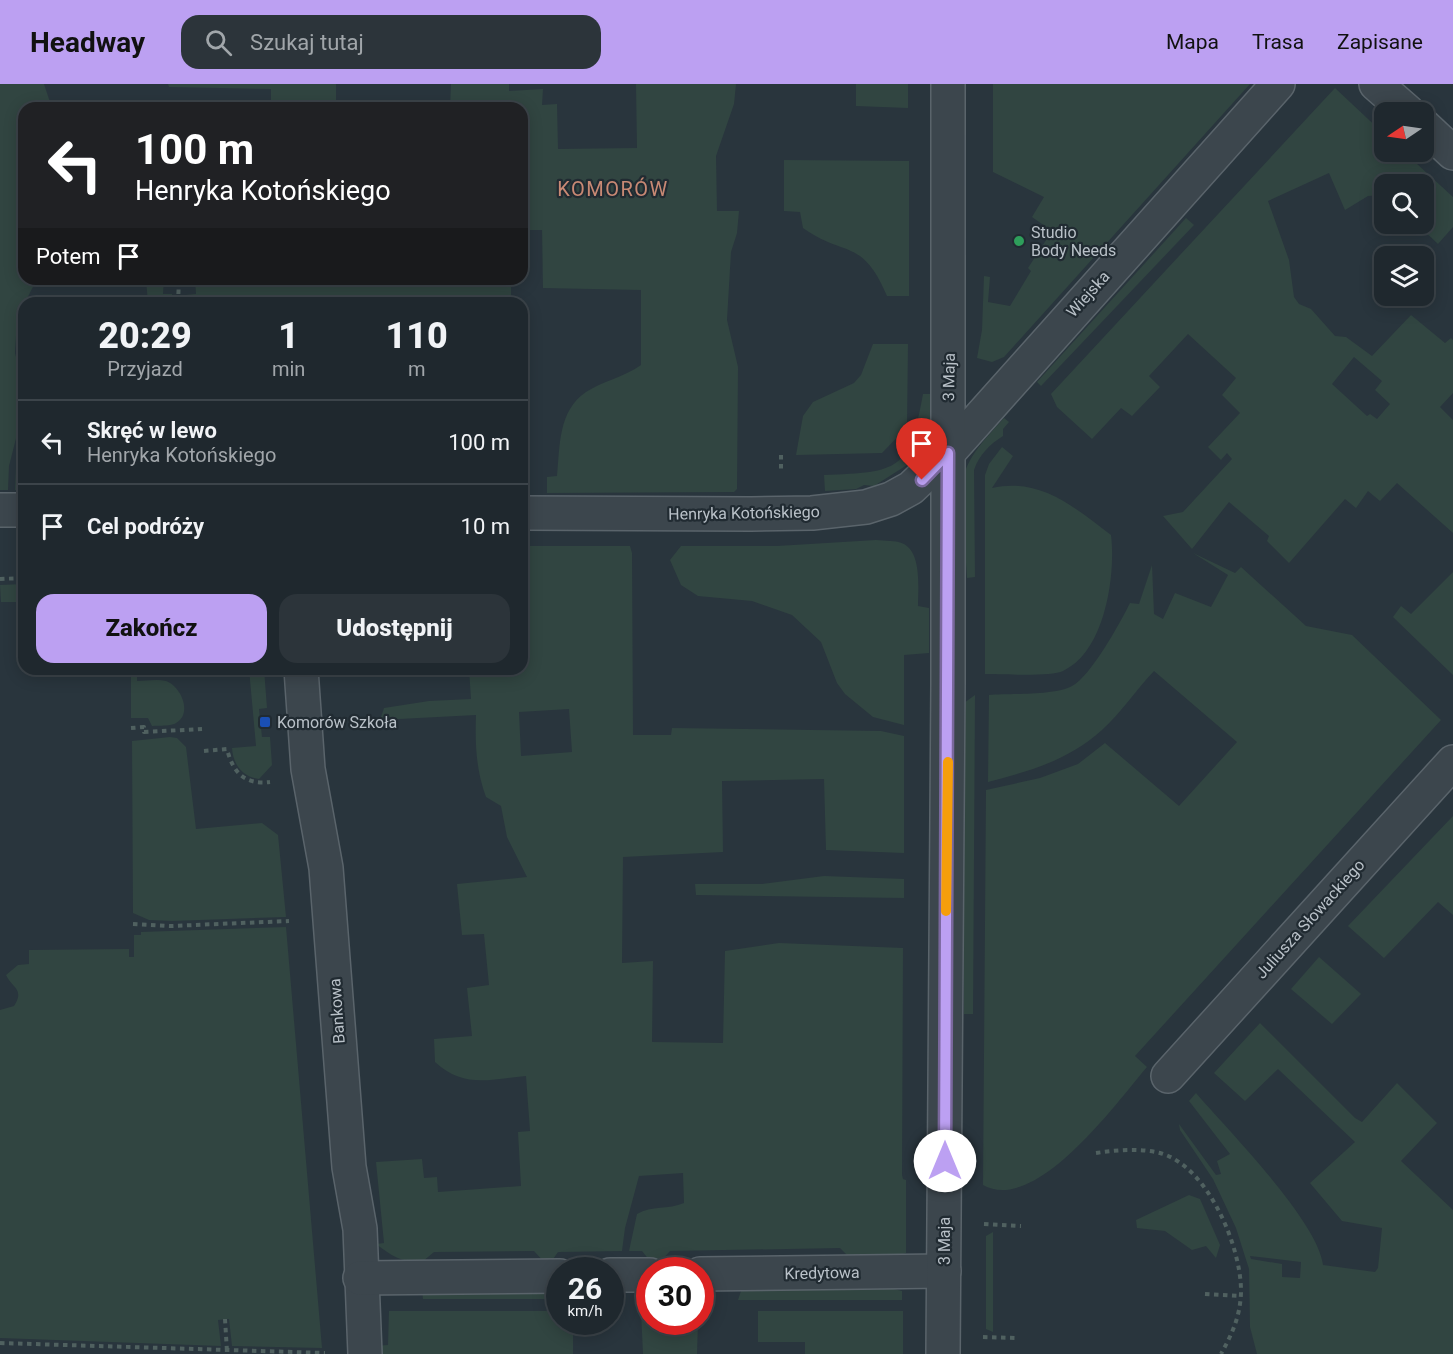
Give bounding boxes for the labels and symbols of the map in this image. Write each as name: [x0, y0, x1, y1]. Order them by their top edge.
north arrow: [1374, 102, 1434, 162]
district label: KOMORÓW: [557, 177, 669, 201]
place label: Studio Body Needs: [1031, 223, 1116, 260]
marker: Studio Body Needs: [1012, 234, 1026, 248]
street label: Wiejska: [1062, 267, 1114, 321]
street label: 3 Maja: [939, 353, 959, 401]
pin: [896, 418, 947, 480]
street label: Henryka Kotońskiego: [668, 502, 820, 524]
place label: Komorów Szkoła: [277, 713, 397, 732]
marker: Komorów Szkoła: [258, 715, 272, 729]
street label: Juliusza Słowackiego: [1251, 856, 1369, 982]
street label: Bankowa: [325, 978, 349, 1044]
position arrow: [913, 1129, 977, 1193]
street label: 3 Maja: [935, 1217, 954, 1265]
speed limit sign: 30: [636, 1257, 714, 1335]
street label: Kredytowa: [784, 1263, 860, 1283]

